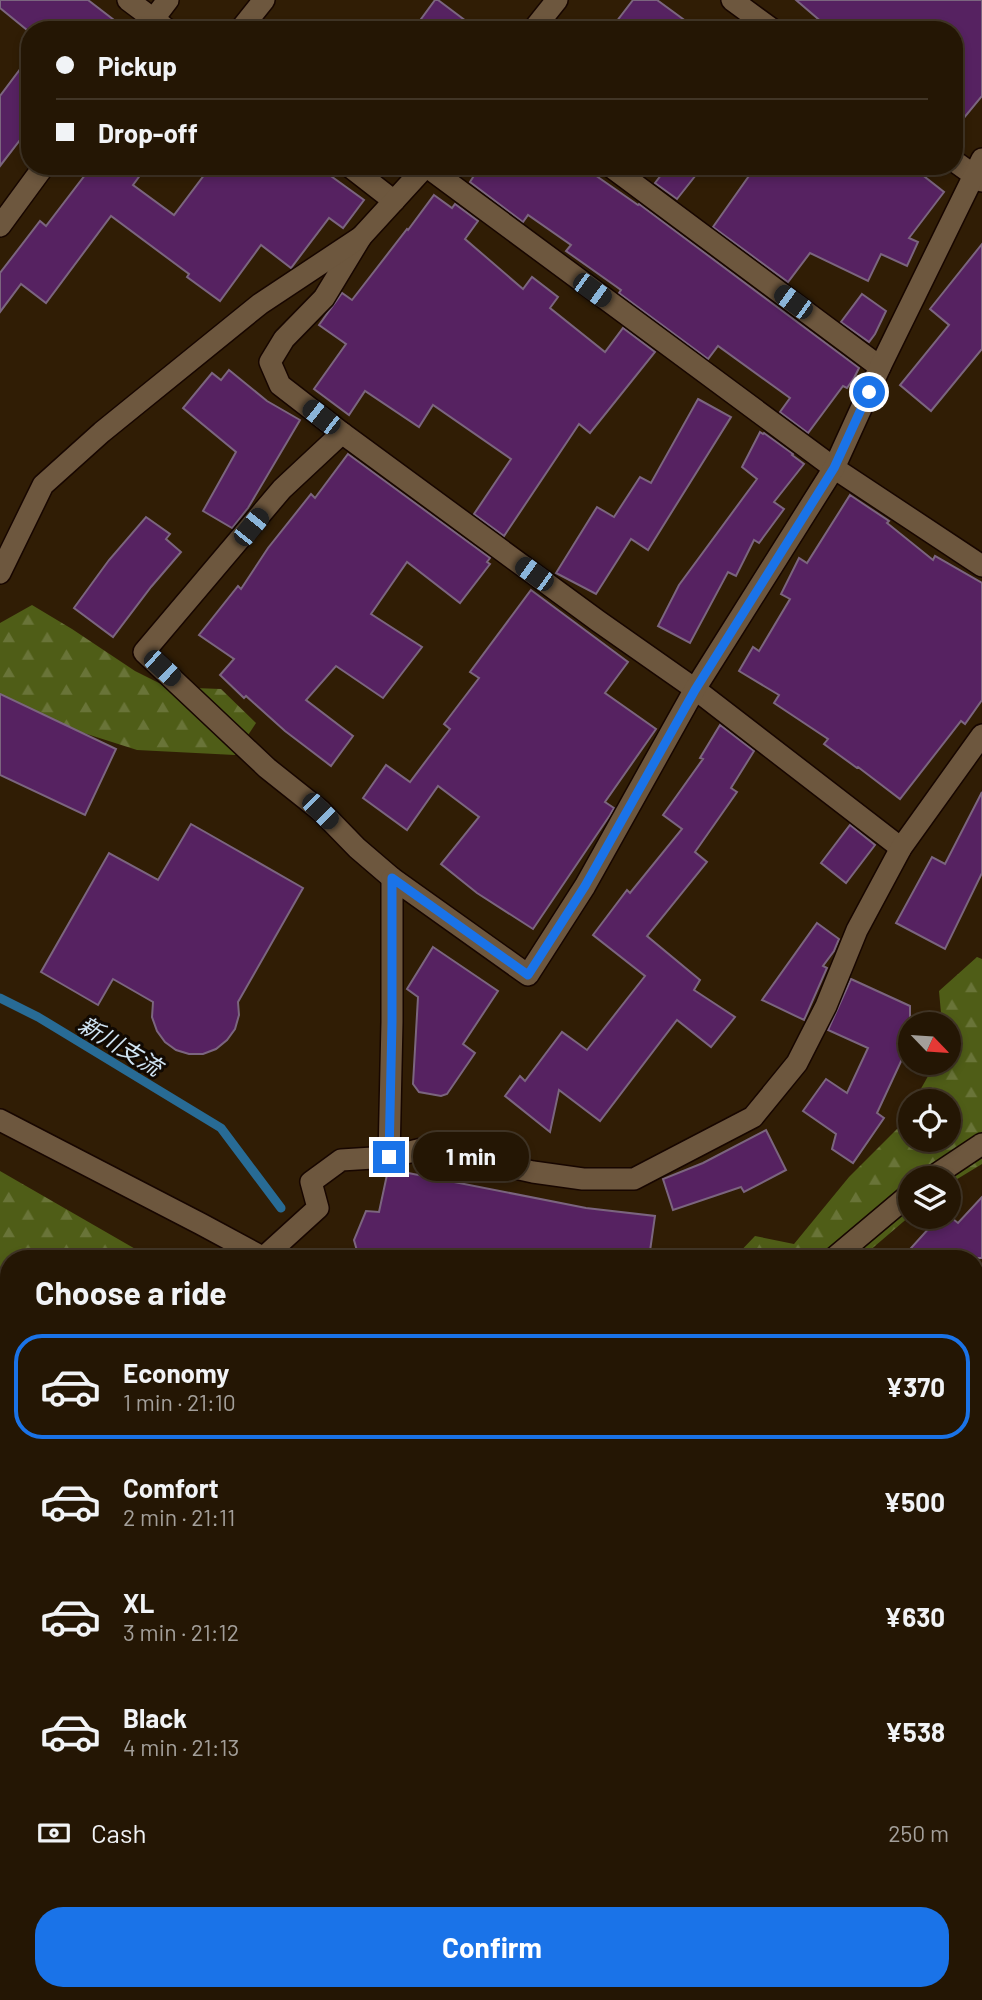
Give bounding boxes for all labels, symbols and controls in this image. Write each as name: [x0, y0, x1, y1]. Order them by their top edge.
text: Pickup: [98, 50, 177, 81]
text: Drop-off: [98, 117, 198, 148]
car: [569, 269, 616, 311]
car: [770, 281, 817, 323]
route start: [853, 376, 885, 408]
car: [298, 396, 345, 438]
car: [230, 504, 273, 550]
car: [511, 553, 558, 595]
car: [140, 646, 185, 690]
car: [298, 789, 343, 833]
water label: 新川支流: [74, 1009, 170, 1082]
north arrow: [898, 1012, 961, 1074]
map controls: [898, 1012, 961, 1229]
button: locate: [898, 1089, 961, 1152]
callout: 1 min: [414, 1132, 529, 1182]
route end: [373, 1141, 405, 1173]
text: 1 min: [446, 1142, 496, 1170]
button: layers: [898, 1166, 961, 1229]
text: Choose a ride: [35, 1273, 227, 1311]
icon: car: [39, 1355, 102, 1418]
text: Economy: [123, 1357, 229, 1388]
text: ¥370: [885, 1371, 945, 1402]
text: 1 min · 21:10: [123, 1388, 236, 1416]
icon: car: [39, 1470, 102, 1533]
text: Comfort: [123, 1472, 219, 1503]
text: ¥500: [884, 1486, 945, 1517]
text: 2 min · 21:11: [123, 1503, 235, 1531]
icon: car: [39, 1585, 102, 1648]
text: XL: [123, 1587, 154, 1618]
text: ¥630: [884, 1601, 945, 1632]
text: 3 min · 21:12: [123, 1618, 239, 1646]
icon: car: [39, 1700, 102, 1763]
text: Black: [123, 1702, 187, 1733]
text: ¥538: [885, 1716, 945, 1747]
text: 4 min · 21:13: [123, 1733, 239, 1761]
icon: cash: [35, 1814, 73, 1852]
text: Cash: [91, 1817, 146, 1848]
text: 250 m: [888, 1819, 949, 1847]
button: Confirm: [35, 1907, 949, 1987]

